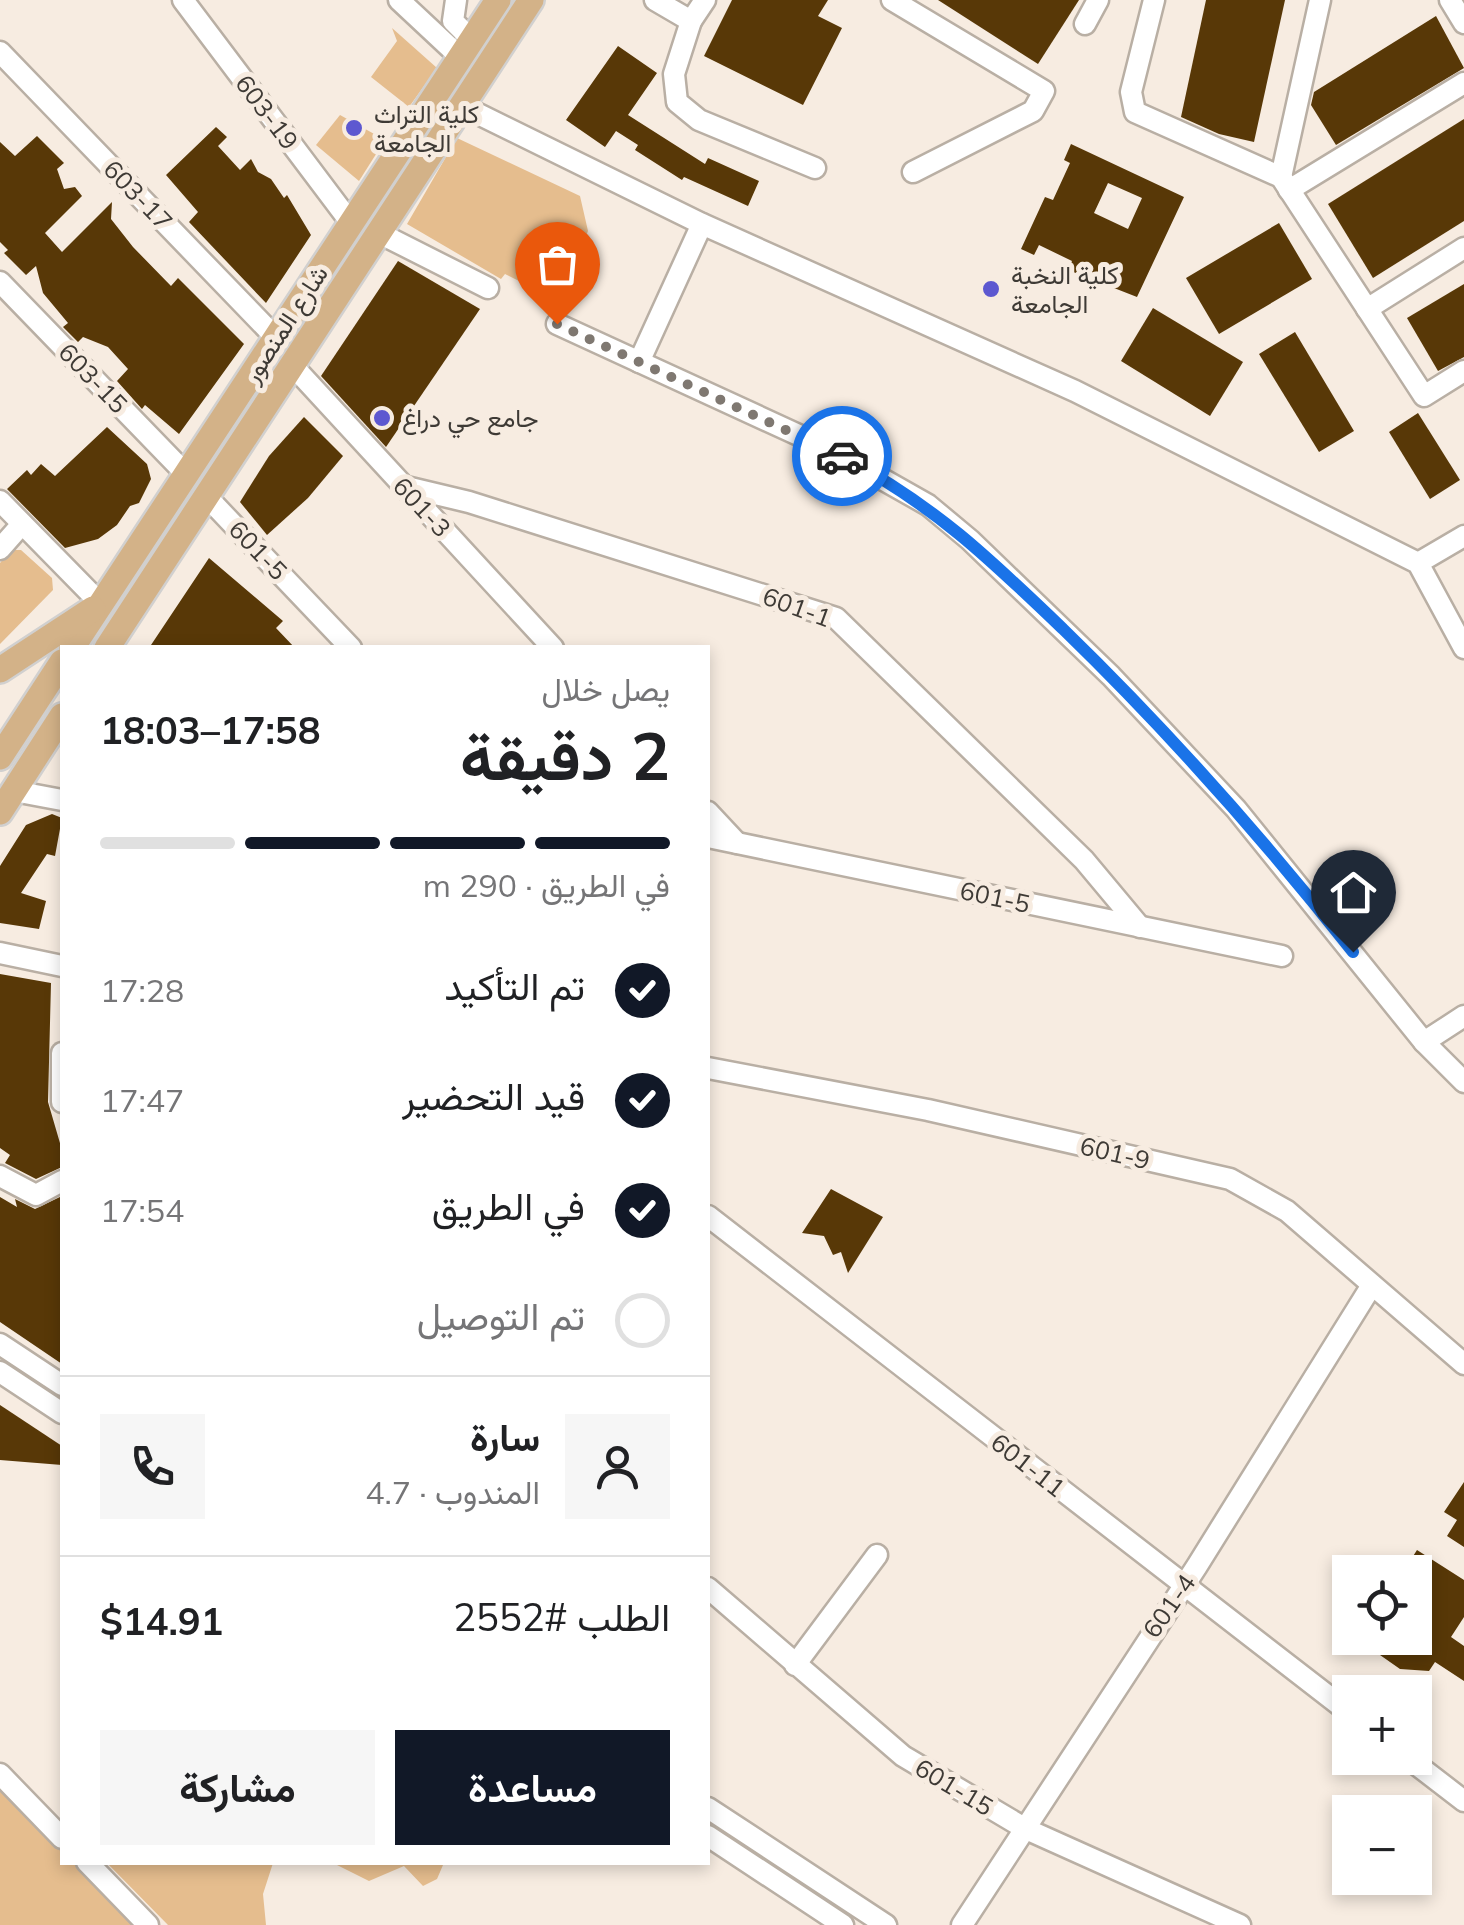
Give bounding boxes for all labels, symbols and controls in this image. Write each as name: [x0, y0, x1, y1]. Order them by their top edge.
street label: 603-19: [229, 68, 306, 155]
place label: كلية التراث الجامعة: [374, 98, 479, 158]
marker: كلية التراث الجامعة: [343, 117, 365, 139]
street label: 603-17: [97, 153, 179, 236]
pin: [515, 222, 600, 325]
icon: bag: [530, 237, 585, 292]
street label: شارع المنصور: [235, 259, 336, 390]
place label: كلية النخبة الجامعة: [1011, 259, 1119, 319]
marker: كلية النخبة الجامعة: [980, 278, 1002, 300]
street label: 603-15: [52, 336, 134, 419]
place label: جامع حي دراغ: [402, 402, 539, 439]
courier: [792, 406, 892, 506]
marker: جامع حي دراغ: [371, 407, 393, 429]
icon: car: [815, 429, 870, 484]
street label: 601-3: [387, 470, 458, 543]
street label: 601-5: [223, 513, 294, 586]
street label: 601-1: [759, 580, 836, 633]
text: يصل خلال: [542, 669, 670, 709]
text: 17:58–18:03: [100, 706, 320, 754]
text: 2 دقيقة: [460, 715, 670, 796]
pin: [1311, 850, 1396, 953]
text: في الطريق · 290 m: [423, 865, 670, 905]
icon: home: [1326, 865, 1381, 920]
street label: 601-5: [957, 874, 1033, 919]
text: تم التأكيد: [444, 962, 585, 1010]
icon: check: [615, 963, 670, 1018]
text: 17:28: [100, 970, 184, 1010]
text: قيد التحضير: [402, 1072, 585, 1120]
icon: check: [615, 1073, 670, 1128]
text: 17:47: [100, 1080, 184, 1120]
street label: 601-9: [1077, 1129, 1153, 1176]
text: في الطريق: [432, 1182, 585, 1230]
icon: check: [615, 1183, 670, 1238]
text: 17:54: [100, 1190, 184, 1230]
text: تم التوصيل: [417, 1292, 585, 1340]
text: سارة: [470, 1413, 540, 1461]
button: phone: [100, 1414, 205, 1519]
button: person: [565, 1414, 670, 1519]
street label: 601-11: [985, 1426, 1072, 1503]
text: المندوب · 4.7: [365, 1472, 540, 1512]
map controls: [1332, 1555, 1432, 1895]
button: locate: [1332, 1555, 1432, 1655]
street label: 601-4: [1136, 1568, 1202, 1644]
text: الطلب #2552: [453, 1593, 670, 1641]
text: $14.91: [100, 1597, 223, 1645]
button: +: [1332, 1675, 1432, 1775]
button: مشاركة: [100, 1730, 375, 1845]
button: مساعدة: [395, 1730, 670, 1845]
street label: 601-15: [910, 1751, 999, 1822]
button: −: [1332, 1795, 1432, 1895]

